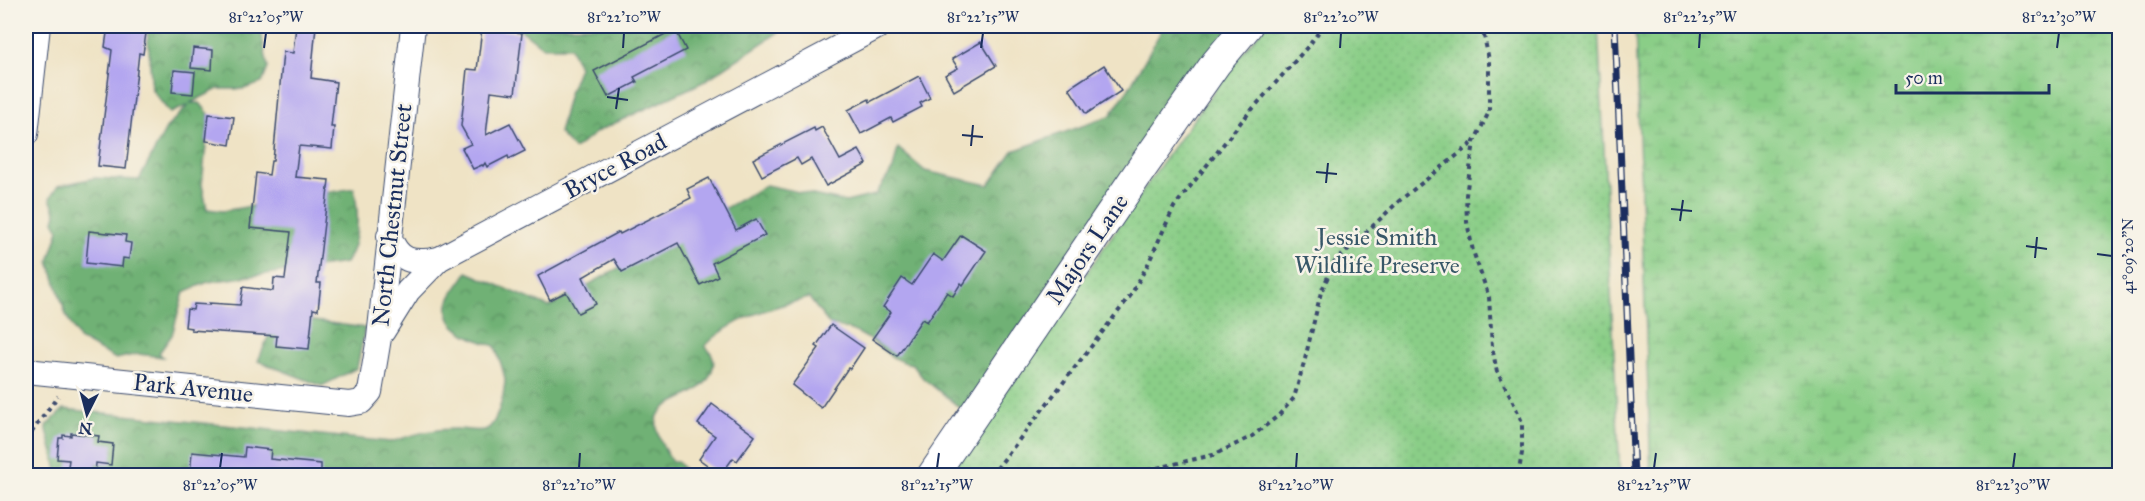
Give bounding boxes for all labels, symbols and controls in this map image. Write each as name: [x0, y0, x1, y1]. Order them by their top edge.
text: 81°22'05"W: [229, 8, 304, 26]
text: 81°22'10"W: [587, 8, 662, 26]
text: 81°22'15"W: [947, 8, 1020, 26]
text: 81°22'20"W: [1303, 8, 1379, 26]
text: 81°22'25"W: [1663, 8, 1737, 26]
text: 81°22'30"W: [2022, 8, 2097, 26]
scale bar: [1896, 57, 2049, 95]
text: 50 m: [1905, 67, 1943, 89]
street label: North Chestnut Street: [365, 102, 419, 328]
street label: Bryce Road: [558, 126, 672, 206]
street label: Majors Lane: [1039, 188, 1135, 310]
text: 41°09'20"N: [2119, 218, 2137, 294]
park label: Jessie Smith Wildlife Preserve: [1294, 222, 1460, 280]
street label: Park Avenue: [131, 367, 255, 409]
north arrow: [57, 384, 117, 444]
text: N: [77, 418, 93, 439]
text: 81°22'05"W: [183, 476, 258, 494]
text: 81°22'10"W: [542, 476, 617, 494]
text: 81°22'15"W: [901, 476, 974, 494]
text: 81°22'20"W: [1258, 476, 1334, 494]
text: 81°22'25"W: [1617, 476, 1691, 494]
text: 81°22'30"W: [1976, 476, 2051, 494]

